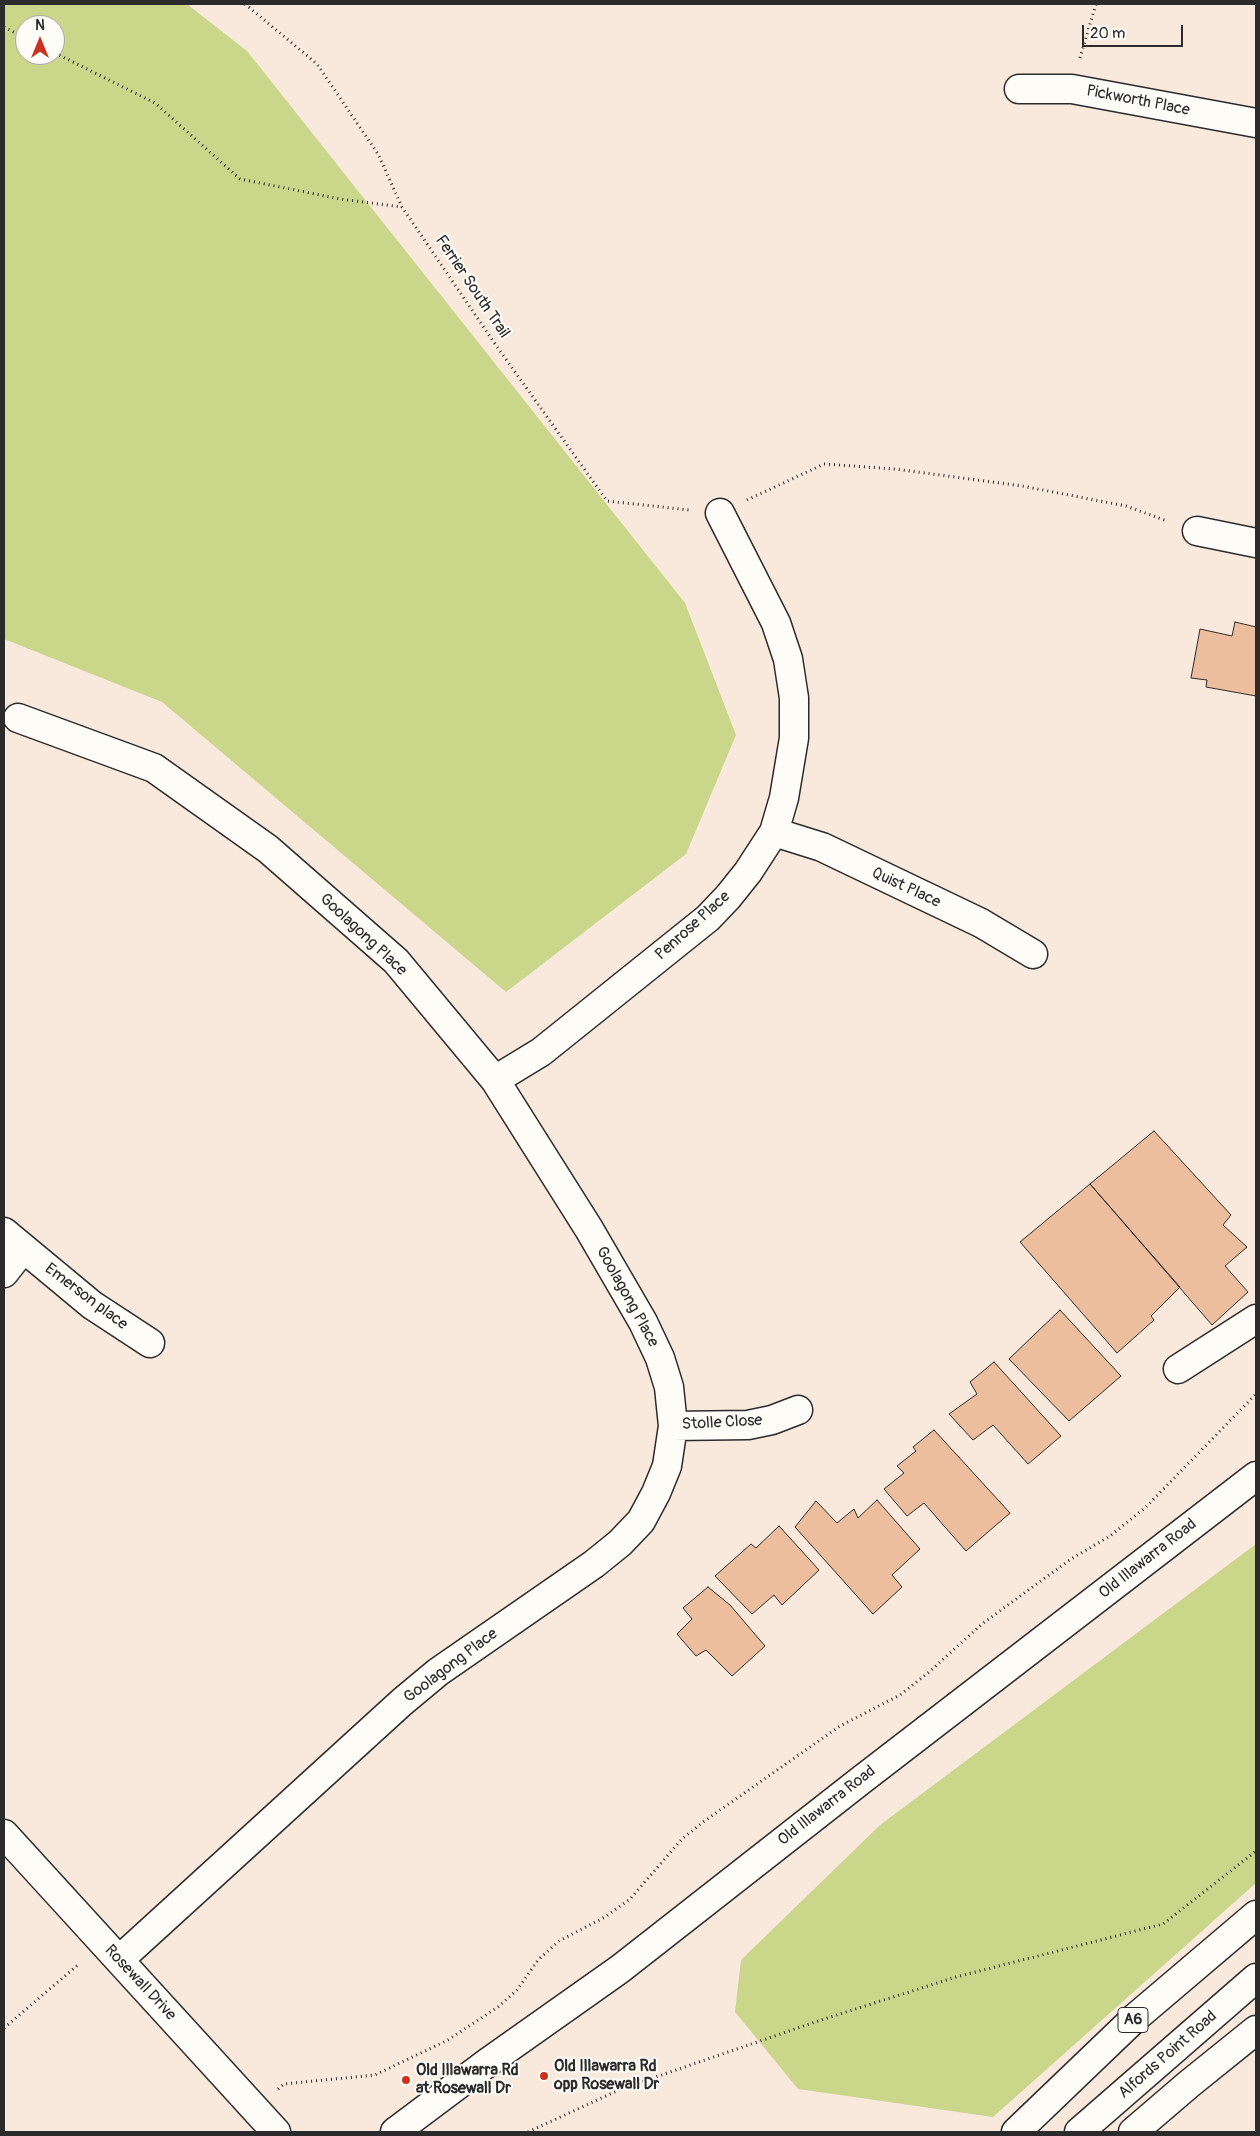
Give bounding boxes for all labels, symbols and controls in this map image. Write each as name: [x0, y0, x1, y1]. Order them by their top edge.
north arrow: [15, 15, 65, 65]
scale bar: [1085, 15, 1186, 47]
text: N: [35, 17, 45, 34]
text: 20 m: [1090, 24, 1125, 43]
street label: Pickworth Place: [1085, 82, 1191, 120]
street label: Ferrier South Trail: [430, 232, 514, 342]
street label: Quist Place: [868, 864, 944, 912]
street label: Penrose Place: [652, 887, 734, 965]
street label: Goolagong Place: [315, 890, 411, 980]
street label: Goolagong Place: [591, 1243, 663, 1351]
street label: Emerson place: [41, 1260, 131, 1334]
street label: Stolle Close: [681, 1411, 763, 1435]
street label: Old Illawarra Road: [1095, 1515, 1201, 1603]
street label: Goolagong Place: [400, 1625, 502, 1707]
street label: Old Illawarra Road: [774, 1762, 880, 1850]
street label: Rosewall Drive: [100, 1941, 180, 2025]
street label: Alfords Point Road: [1115, 2007, 1221, 2103]
road number: A6: [1118, 2008, 1148, 2032]
place label: Old Illawarra Rd opp Rosewall Dr: [554, 2057, 659, 2095]
place label: Old Illawarra Rd at Rosewall Dr: [416, 2061, 519, 2099]
marker: Old Illawarra Rd opp Rosewall Dr: [538, 2070, 550, 2082]
marker: Old Illawarra Rd at Rosewall Dr: [400, 2074, 412, 2086]

